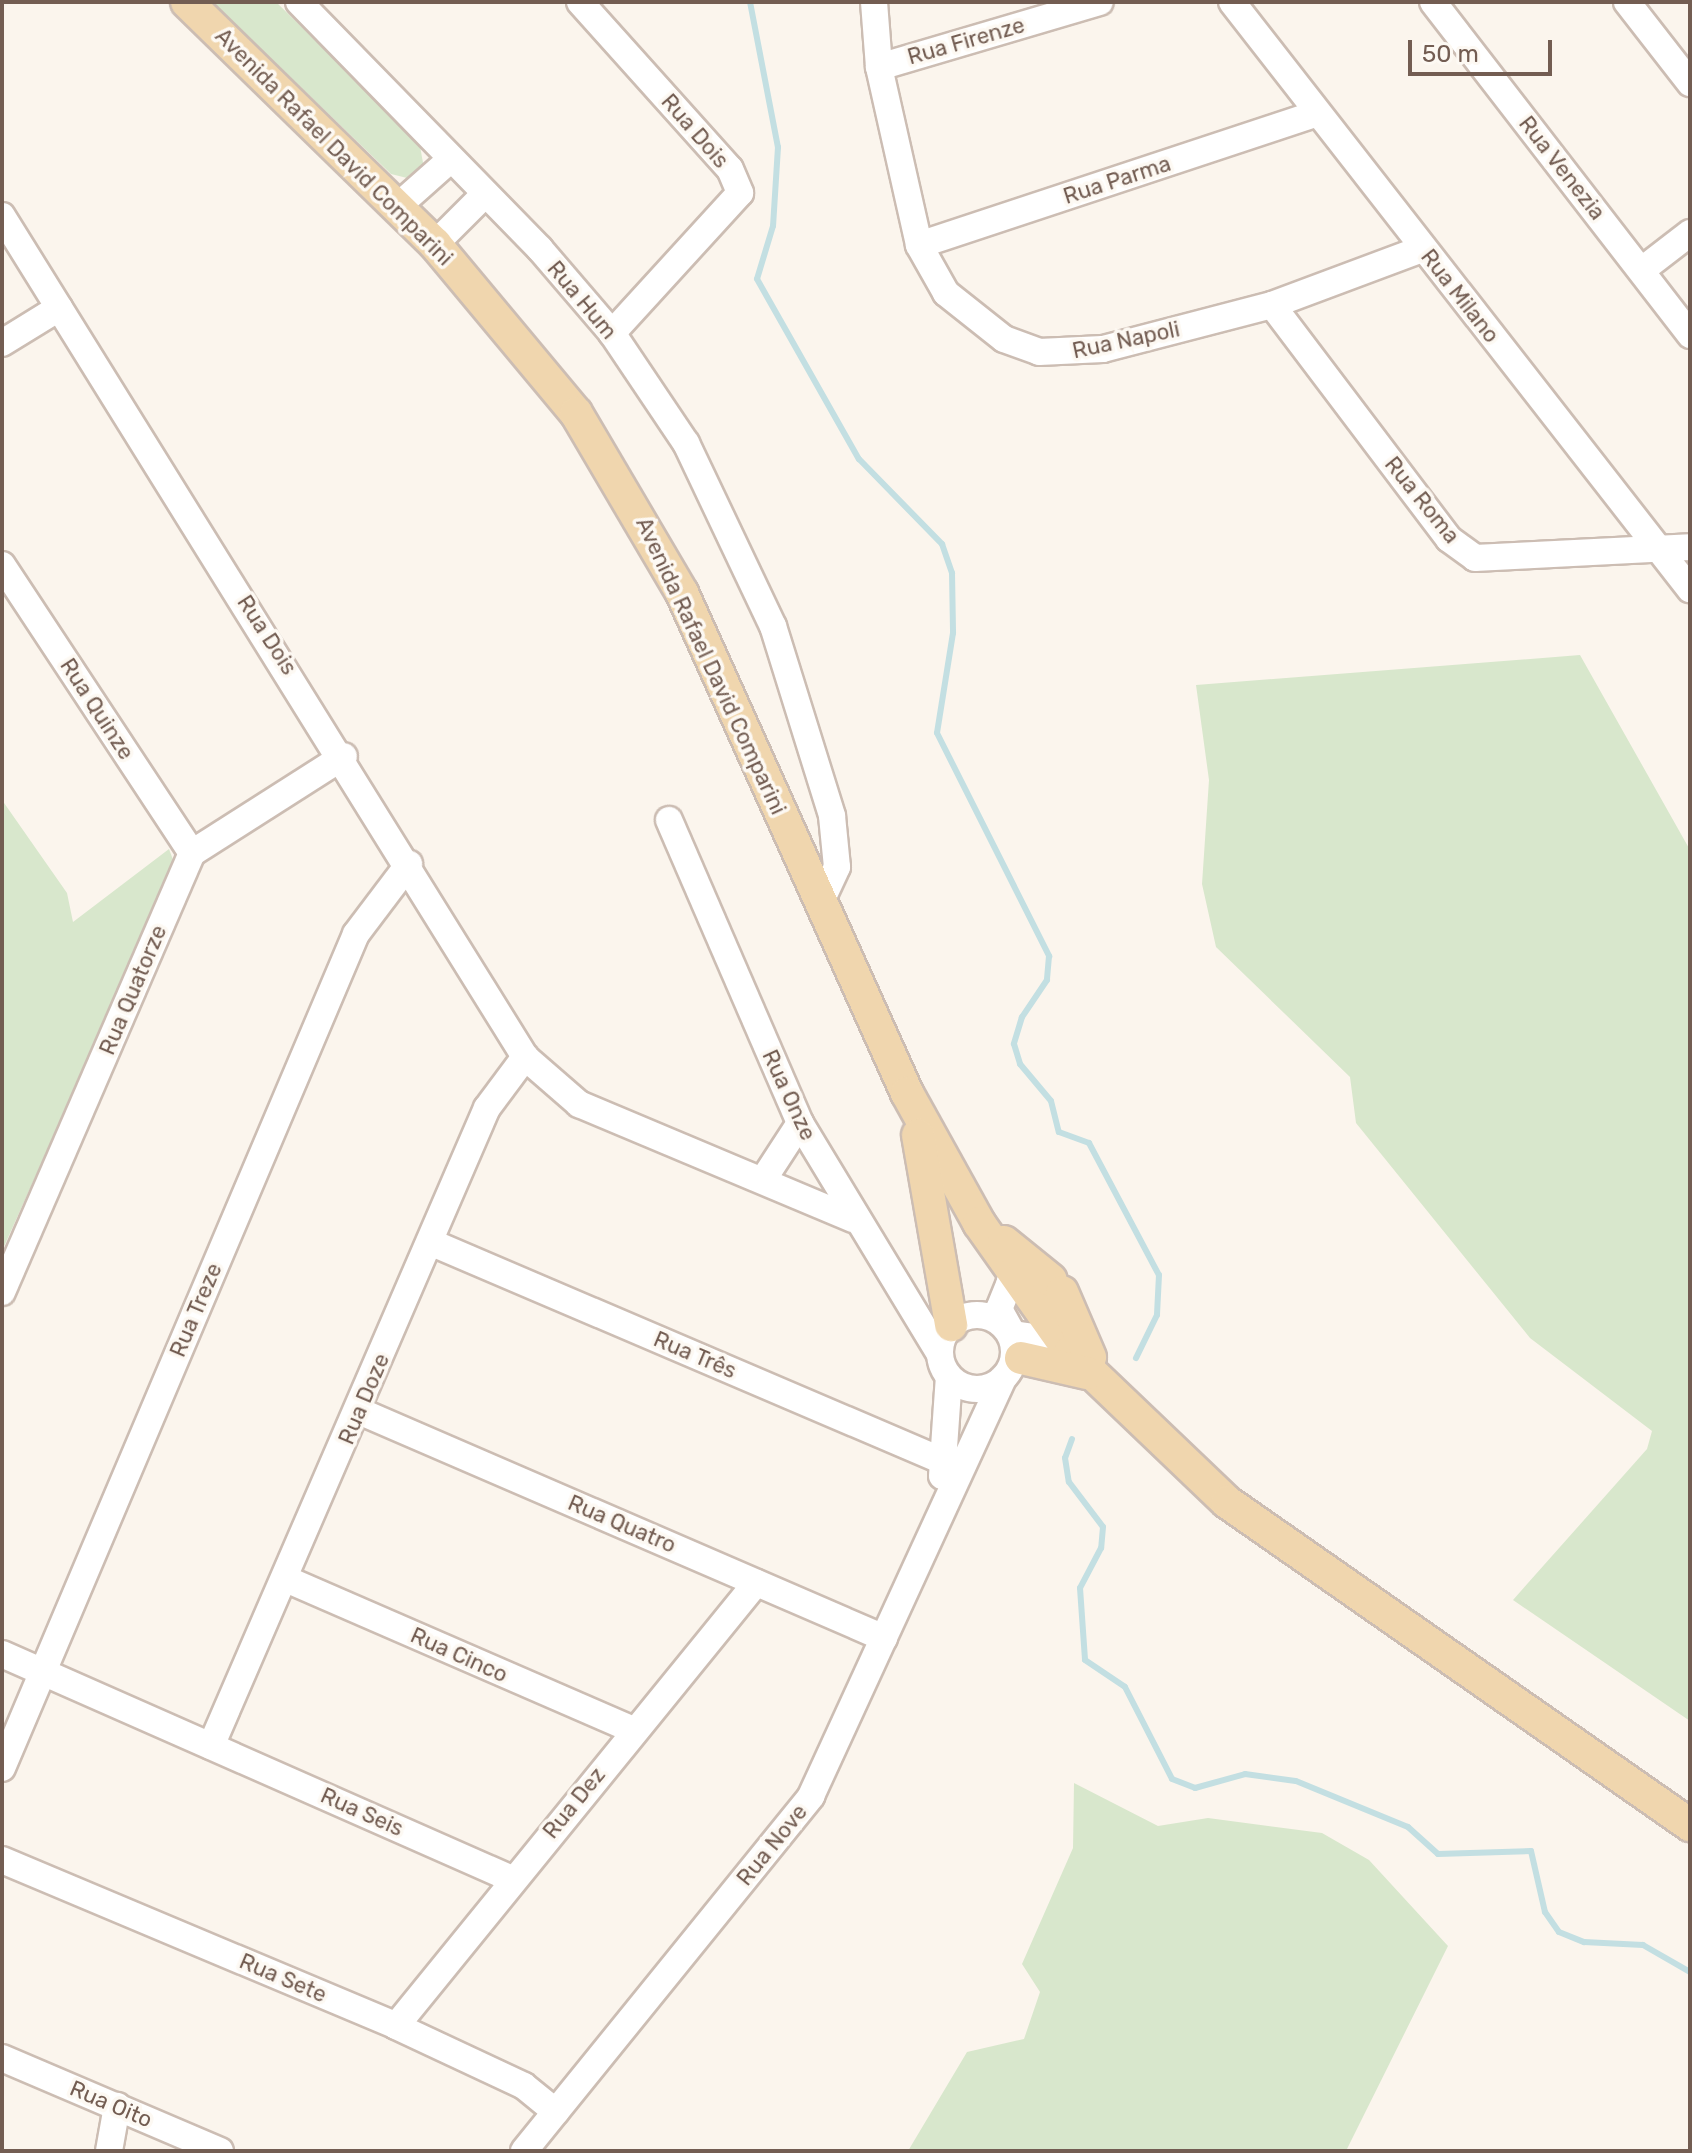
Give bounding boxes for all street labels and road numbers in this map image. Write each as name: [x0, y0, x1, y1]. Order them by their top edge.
street label: Rua Firenze: [904, 12, 1028, 70]
street label: Avenida Rafael David Comparini: [210, 23, 458, 271]
street label: Rua Dois: [656, 89, 734, 173]
street label: Rua Venezia: [1513, 111, 1611, 225]
street label: Rua Parma: [1060, 150, 1174, 210]
street label: Rua Milano: [1415, 244, 1505, 348]
street label: Rua Hum: [542, 256, 622, 344]
street label: Rua Napoli: [1070, 316, 1182, 364]
street label: Rua Roma: [1379, 451, 1465, 549]
street label: Avenida Rafael David Comparini: [630, 513, 792, 819]
street label: Rua Dois: [232, 590, 302, 680]
street label: Rua Quinze: [55, 653, 139, 765]
street label: Rua Quatorze: [94, 921, 172, 1059]
street label: Rua Onze: [757, 1046, 821, 1144]
street label: Rua Treze: [164, 1259, 228, 1361]
street label: Rua Três: [649, 1326, 741, 1384]
street label: Rua Doze: [333, 1350, 395, 1448]
street label: Rua Quatro: [564, 1489, 680, 1559]
street label: Rua Cinco: [406, 1622, 512, 1688]
street label: Rua Dez: [537, 1762, 611, 1844]
street label: Rua Seis: [317, 1782, 407, 1842]
street label: Rua Nove: [731, 1799, 813, 1891]
street label: Rua Sete: [235, 1948, 331, 2008]
street label: Rua Oito: [66, 2075, 156, 2133]

